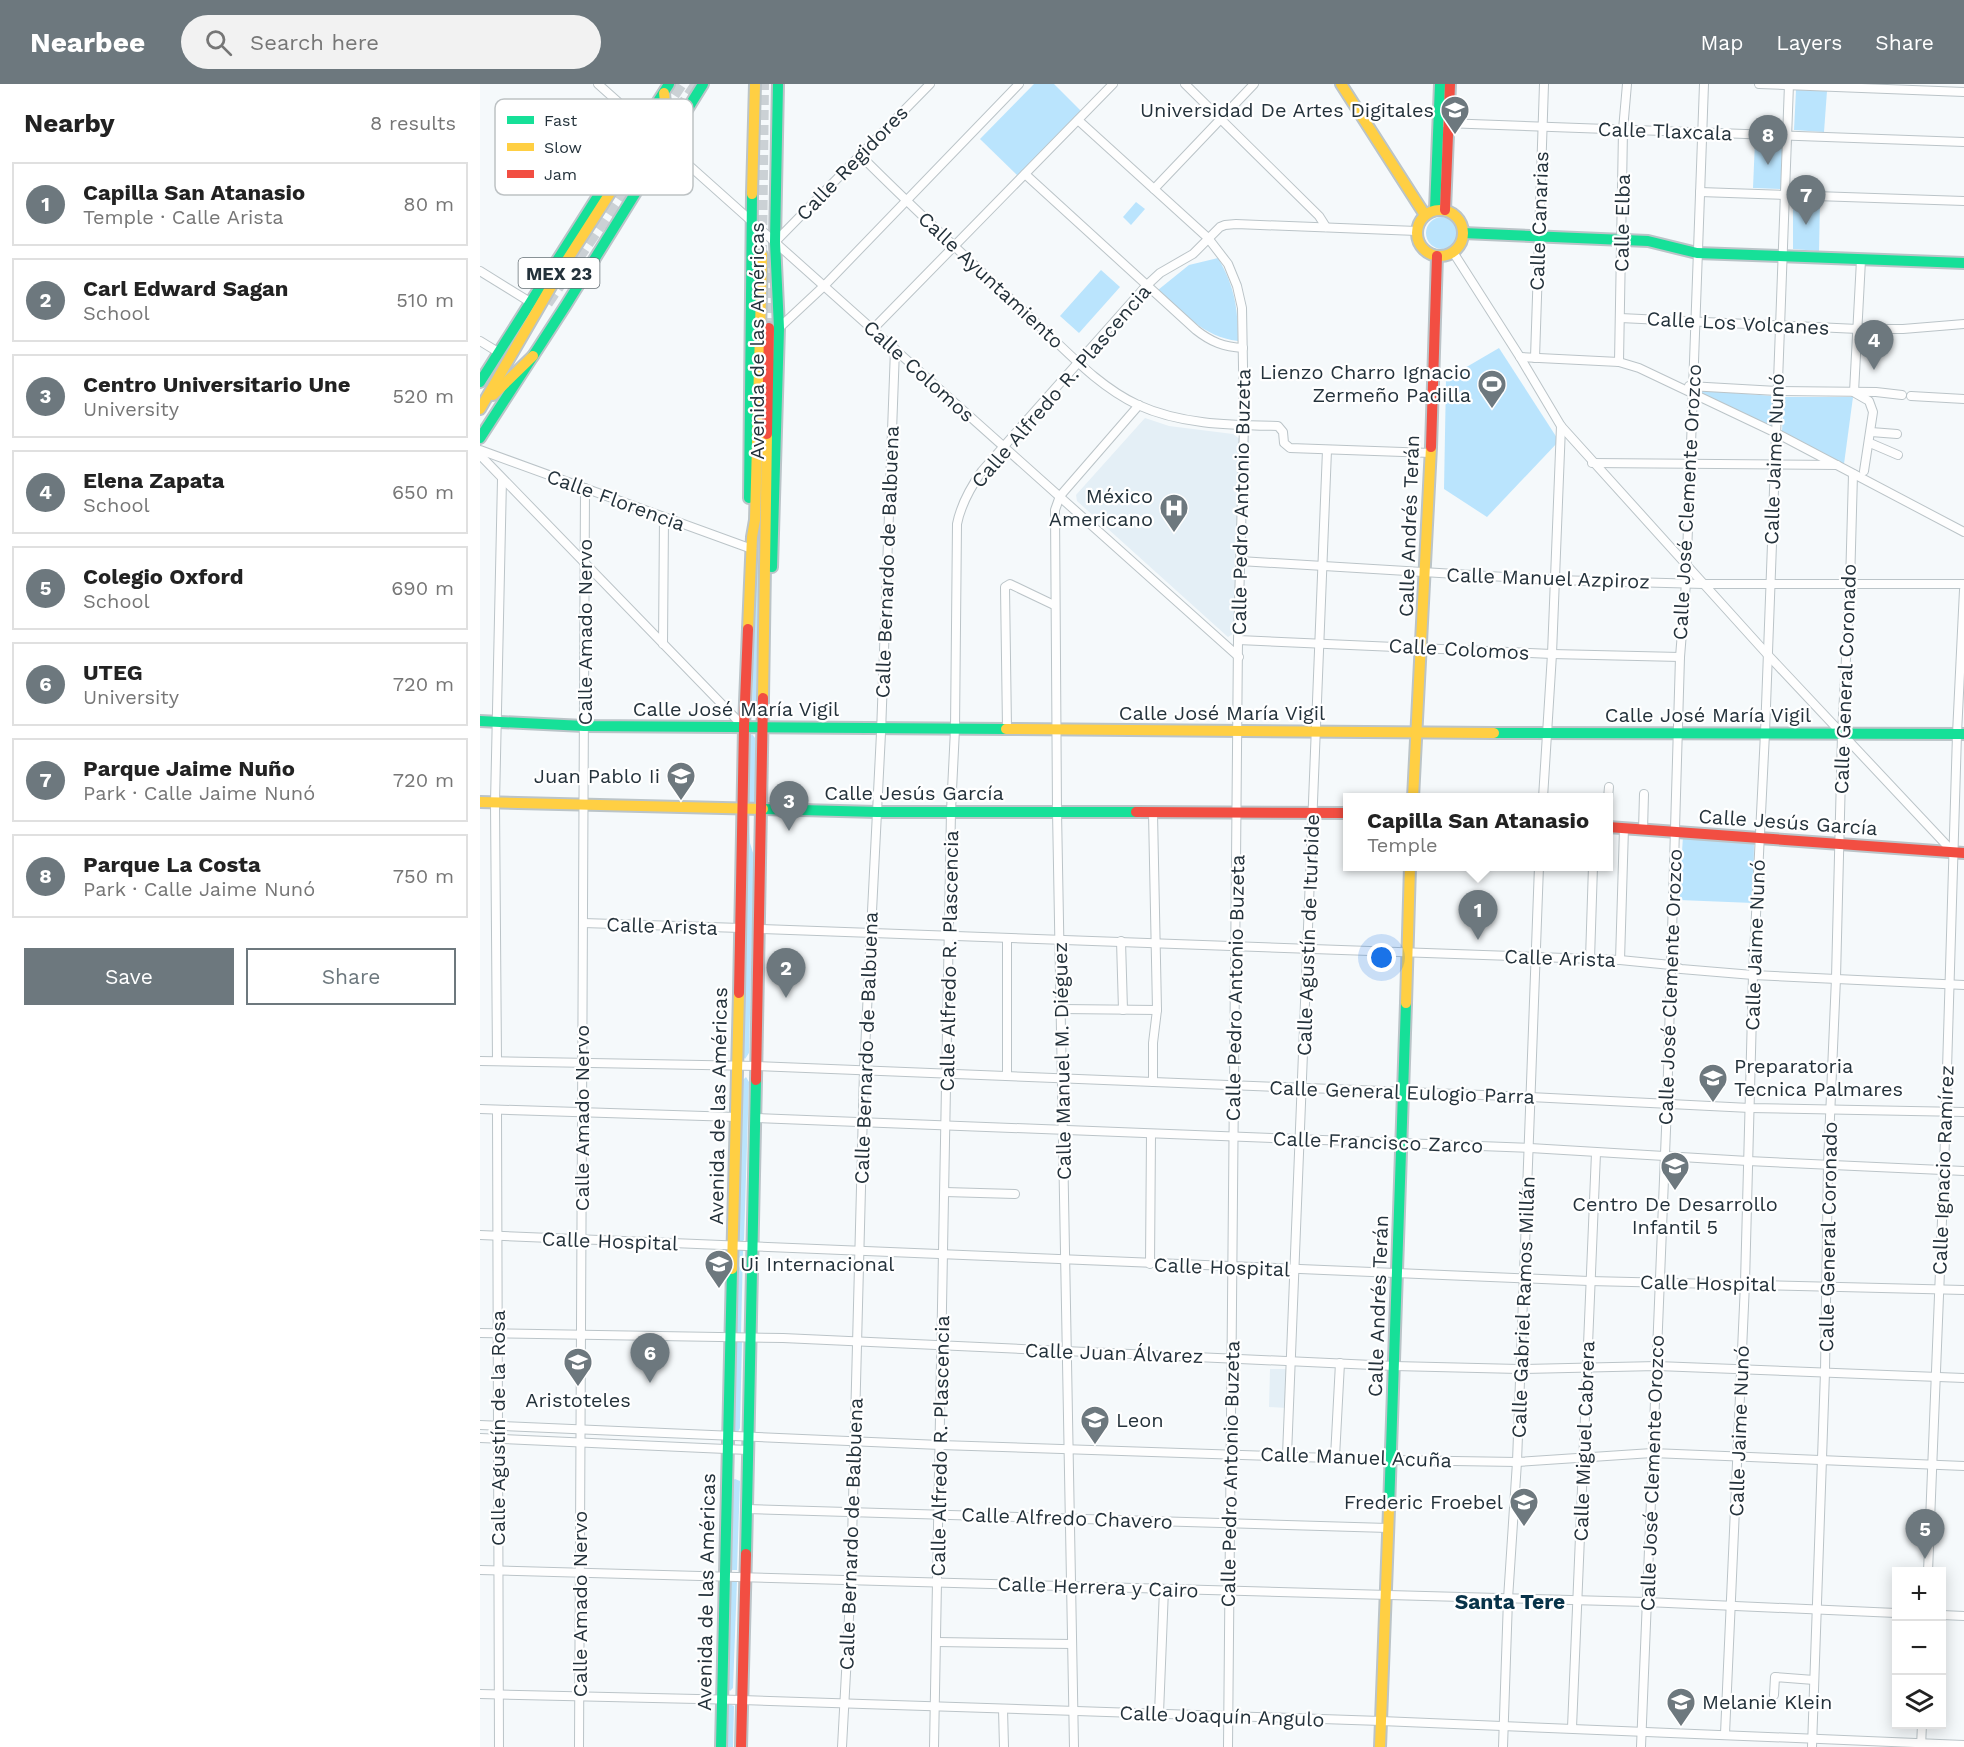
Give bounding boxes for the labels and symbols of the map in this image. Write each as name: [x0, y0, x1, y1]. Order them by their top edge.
school or university icon: Universidad De Artes Digitales: [1439, 94, 1471, 136]
place label: Universidad De Artes Digitales: [1140, 98, 1434, 122]
legend: [495, 99, 693, 195]
street label: Calle Regidores: [791, 101, 913, 225]
text: Fast: [544, 111, 577, 130]
pin: 8: [1748, 116, 1788, 165]
street label: Calle Tlaxcala: [1597, 117, 1733, 145]
text: Slow: [544, 138, 582, 157]
street label: Calle Canarias: [1525, 151, 1553, 291]
text: Jam: [544, 165, 577, 184]
street label: Calle Elba: [1609, 174, 1635, 272]
pin: 7: [1786, 176, 1826, 225]
street label: Calle Ayuntamiento: [913, 206, 1069, 354]
street label: Avenida de las Américas: [745, 222, 769, 460]
road number: MEX 23: [518, 258, 599, 288]
street label: Calle Alfredo R. Plascencia: [966, 280, 1156, 492]
street label: Calle Los Volcanes: [1646, 306, 1830, 340]
street label: Calle Colomos: [859, 315, 979, 427]
pin: 4: [1854, 320, 1894, 370]
place label: Lienzo Charro Ignacio Zermeño Padilla: [1260, 360, 1471, 407]
street label: Calle José Clemente Orozco: [1668, 363, 1706, 641]
street label: Calle Pedro Antonio Buzeta: [1227, 368, 1255, 636]
sports icon: Lienzo Charro Ignacio Zermeño Padilla: [1476, 368, 1508, 410]
street label: Calle Jaime Nunó: [1759, 373, 1789, 545]
street label: Calle Bernardo de Balbuena: [870, 425, 904, 699]
street label: Calle Andrés Terán: [1394, 435, 1424, 617]
street label: Calle Florencia: [544, 464, 688, 536]
place label: México Americano: [1049, 484, 1153, 531]
hospital icon: México Americano: [1158, 492, 1190, 534]
street label: Calle Amado Nervo: [573, 539, 597, 725]
street label: Calle Manuel Azpiroz: [1446, 562, 1650, 594]
street label: Calle General Coronado: [1829, 563, 1861, 795]
street label: Calle Colomos: [1388, 633, 1530, 665]
street label: Calle José María Vigil: [633, 697, 839, 721]
street label: Calle José María Vigil: [1119, 701, 1325, 725]
street label: Calle José María Vigil: [1605, 703, 1811, 727]
school or university icon: Juan Pablo Ii: [665, 760, 697, 802]
place label: Juan Pablo Ii: [534, 764, 660, 788]
street label: Calle Jesús García: [824, 781, 1004, 805]
pin: 3: [770, 782, 808, 831]
street label: Calle Jesús García: [1698, 804, 1878, 840]
street label: Calle Agustín de Iturbide: [1292, 814, 1324, 1056]
street label: Calle Alfredo R. Plascencia: [935, 830, 963, 1092]
street label: Calle José Clemente Orozco: [1653, 848, 1687, 1126]
street label: Calle Pedro Antonio Buzeta: [1221, 854, 1249, 1122]
street label: Calle Jaime Nunó: [1740, 859, 1770, 1031]
pin: 1: [1458, 890, 1498, 940]
street label: Calle Bernardo de Balbuena: [849, 911, 883, 1185]
street label: Calle Arista: [606, 912, 718, 940]
street label: Calle Manuel M. Diéguez: [1048, 942, 1076, 1180]
your location: [1367, 943, 1396, 972]
street label: Calle Arista: [1504, 944, 1616, 972]
pin: 2: [766, 948, 806, 998]
street label: Avenida de las Américas: [704, 987, 732, 1225]
street label: Calle Amado Nervo: [570, 1025, 594, 1211]
place label: Preparatoria Tecnica Palmares: [1734, 1054, 1903, 1101]
school or university icon: Preparatoria Tecnica Palmares: [1697, 1062, 1729, 1104]
street label: Calle Ignacio Ramírez: [1927, 1065, 1959, 1275]
street label: Calle General Eulogio Parra: [1269, 1075, 1535, 1109]
street label: Calle General Coronado: [1814, 1121, 1842, 1353]
street label: Calle Francisco Zarco: [1272, 1126, 1484, 1158]
school or university icon: Centro De Desarrollo Infantil 5: [1659, 1150, 1691, 1192]
street label: Calle Gabriel Ramos Millán: [1506, 1175, 1540, 1439]
place label: Centro De Desarrollo Infantil 5: [1572, 1192, 1778, 1239]
street label: Calle Andrés Terán: [1363, 1215, 1393, 1397]
street label: Calle Hospital: [541, 1227, 679, 1255]
school or university icon: Ui Internacional: [703, 1248, 735, 1290]
place label: Ui Internacional: [740, 1252, 894, 1276]
street label: Calle Hospital: [1153, 1253, 1291, 1281]
street label: Calle Hospital: [1640, 1270, 1776, 1296]
street label: Calle Agustín de la Rosa: [486, 1310, 510, 1546]
street label: Calle Alfredo R. Plascencia: [926, 1315, 954, 1577]
pin: 6: [630, 1334, 670, 1383]
street label: Calle José Clemente Orozco: [1635, 1334, 1669, 1612]
street label: Calle Juan Álvarez: [1024, 1338, 1204, 1368]
street label: Calle Pedro Antonio Buzeta: [1216, 1340, 1244, 1608]
street label: Calle Miguel Cabrera: [1569, 1340, 1599, 1542]
street label: Calle Jaime Nunó: [1724, 1345, 1754, 1517]
school or university icon: Aristoteles: [562, 1346, 594, 1388]
place label: Aristoteles: [525, 1388, 631, 1412]
street label: Calle Bernardo de Balbuena: [834, 1397, 868, 1671]
school or university icon: Leon: [1079, 1404, 1111, 1446]
place label: Leon: [1116, 1408, 1164, 1432]
street label: Calle Manuel Acuña: [1260, 1442, 1452, 1472]
street label: Avenida de las Américas: [692, 1473, 720, 1711]
school or university icon: Frederic Froebel: [1508, 1486, 1540, 1528]
place label: Frederic Froebel: [1344, 1490, 1503, 1514]
street label: Calle Alfredo Chavero: [961, 1502, 1173, 1534]
pin: 5: [1906, 1510, 1944, 1559]
street label: Calle Amado Nervo: [568, 1511, 592, 1697]
street label: Calle Herrera y Cairo: [997, 1571, 1199, 1603]
district label: Santa Tere: [1455, 1589, 1565, 1614]
school or university icon: Melanie Klein: [1665, 1686, 1697, 1728]
place label: Melanie Klein: [1702, 1690, 1832, 1714]
street label: Calle Joaquín Angulo: [1119, 1700, 1325, 1732]

